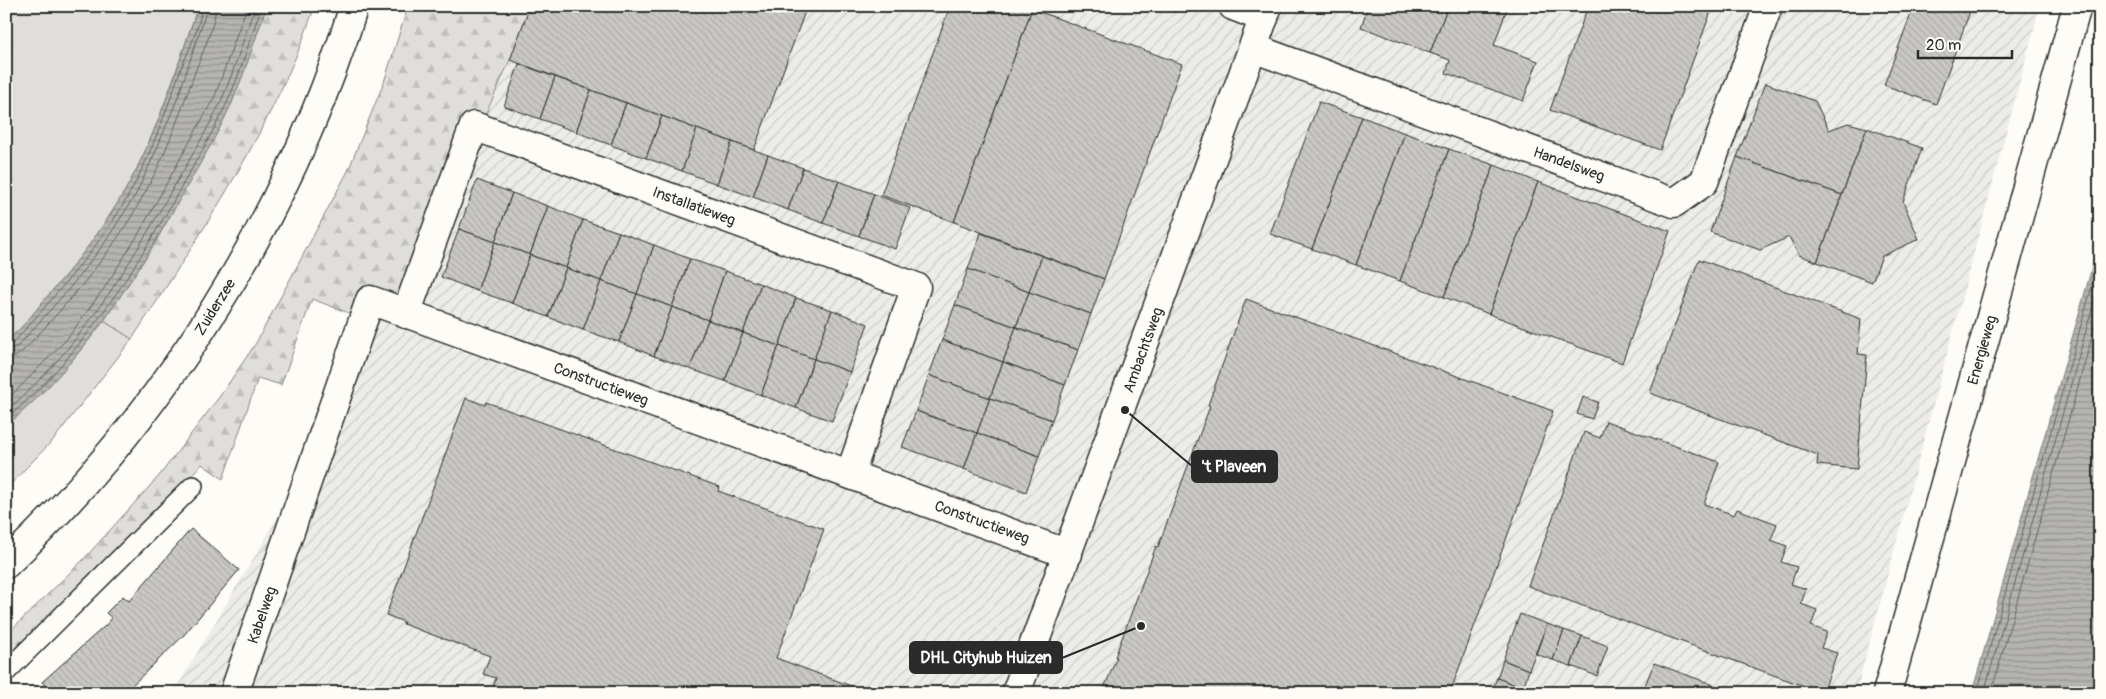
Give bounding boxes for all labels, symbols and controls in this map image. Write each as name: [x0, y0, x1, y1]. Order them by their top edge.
scale bar: [1918, 28, 2012, 60]
text: 20 m: [1926, 36, 1961, 55]
street label: Handelsweg: [1530, 143, 1607, 186]
street label: Installatieweg: [650, 183, 738, 230]
street label: Zuiderzee: [191, 275, 241, 339]
street label: Ambachtsweg: [1119, 305, 1168, 396]
street label: Energieweg: [1963, 313, 2001, 387]
street label: Constructieweg: [551, 358, 651, 410]
callout: 't Plaveen: [1192, 451, 1277, 482]
text: 't Plaveen: [1202, 457, 1266, 477]
street label: Constructieweg: [932, 496, 1032, 548]
street label: Kabelweg: [244, 584, 281, 646]
callout: DHL Cityhub Huizen: [910, 642, 1062, 673]
text: DHL Cityhub Huizen: [920, 648, 1052, 668]

